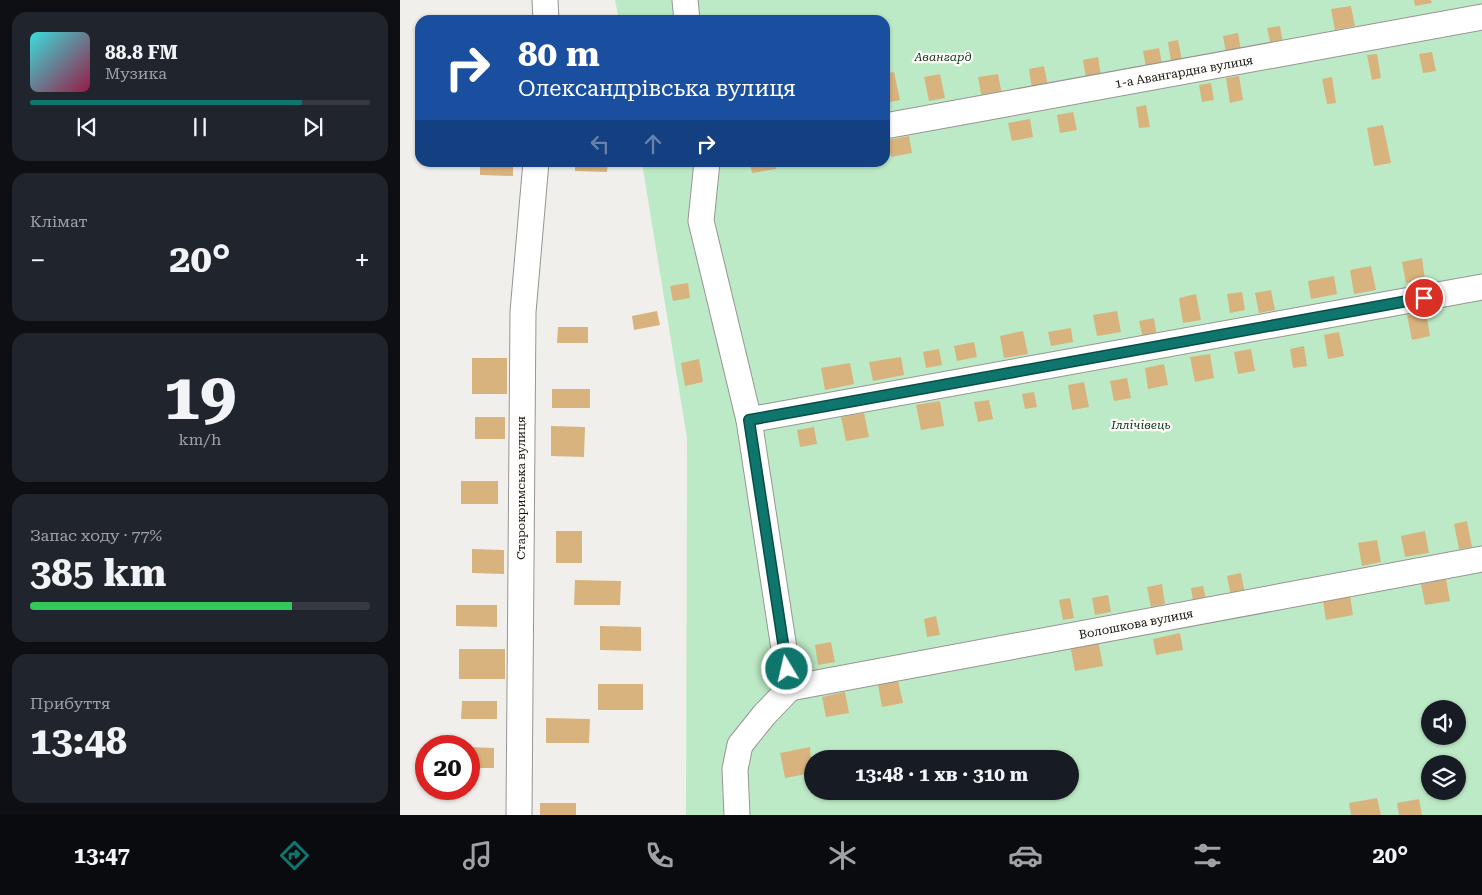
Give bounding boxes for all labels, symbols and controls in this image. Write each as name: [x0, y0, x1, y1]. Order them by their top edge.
text: 80 m: [518, 34, 600, 75]
icon: right: [435, 35, 500, 100]
text: 88.8 FM: [105, 41, 178, 64]
park label: Авангард: [913, 50, 972, 64]
street label: 1-а Авангардна вулиця: [1114, 53, 1254, 91]
text: Музика: [105, 64, 167, 83]
text: Олександрівська вулиця: [518, 76, 796, 101]
icon: previous: [73, 113, 101, 141]
icon: pause: [186, 113, 214, 141]
icon: next: [299, 113, 327, 141]
icon: left: [586, 130, 614, 158]
icon: ahead: [639, 130, 667, 158]
icon: right: [692, 130, 720, 158]
text: Клімат: [30, 212, 88, 231]
text: 20°: [169, 237, 231, 281]
text: −: [30, 244, 46, 277]
text: +: [354, 244, 370, 277]
pin: [1403, 277, 1445, 319]
icon: arrive: [1410, 284, 1438, 312]
text: 19: [164, 359, 236, 435]
street label: Старокримська вулиця: [514, 416, 528, 560]
park label: Іллічівець: [1110, 418, 1171, 432]
text: km/h: [179, 430, 221, 449]
text: Запас ходу · 77%: [30, 526, 162, 545]
text: 385 km: [30, 551, 166, 595]
street label: Волошкова вулиця: [1078, 606, 1194, 642]
position arrow: [760, 642, 812, 694]
text: Прибуття: [30, 694, 110, 713]
map controls: [1421, 700, 1466, 800]
button: sound: [1421, 700, 1466, 745]
text: 13:48: [30, 719, 127, 763]
speed limit sign: 20: [415, 735, 480, 800]
button: layers: [1421, 755, 1466, 800]
text: 13:48 · 1 хв · 310 m: [855, 763, 1028, 786]
icon: directions: [277, 838, 312, 873]
icon: music: [460, 838, 495, 873]
icon: phone: [642, 838, 677, 873]
icon: climate: [825, 838, 860, 873]
icon: car: [1008, 838, 1043, 873]
icon: filters: [1190, 838, 1225, 873]
text: 13:47: [74, 843, 130, 868]
text: 20°: [1373, 843, 1408, 868]

